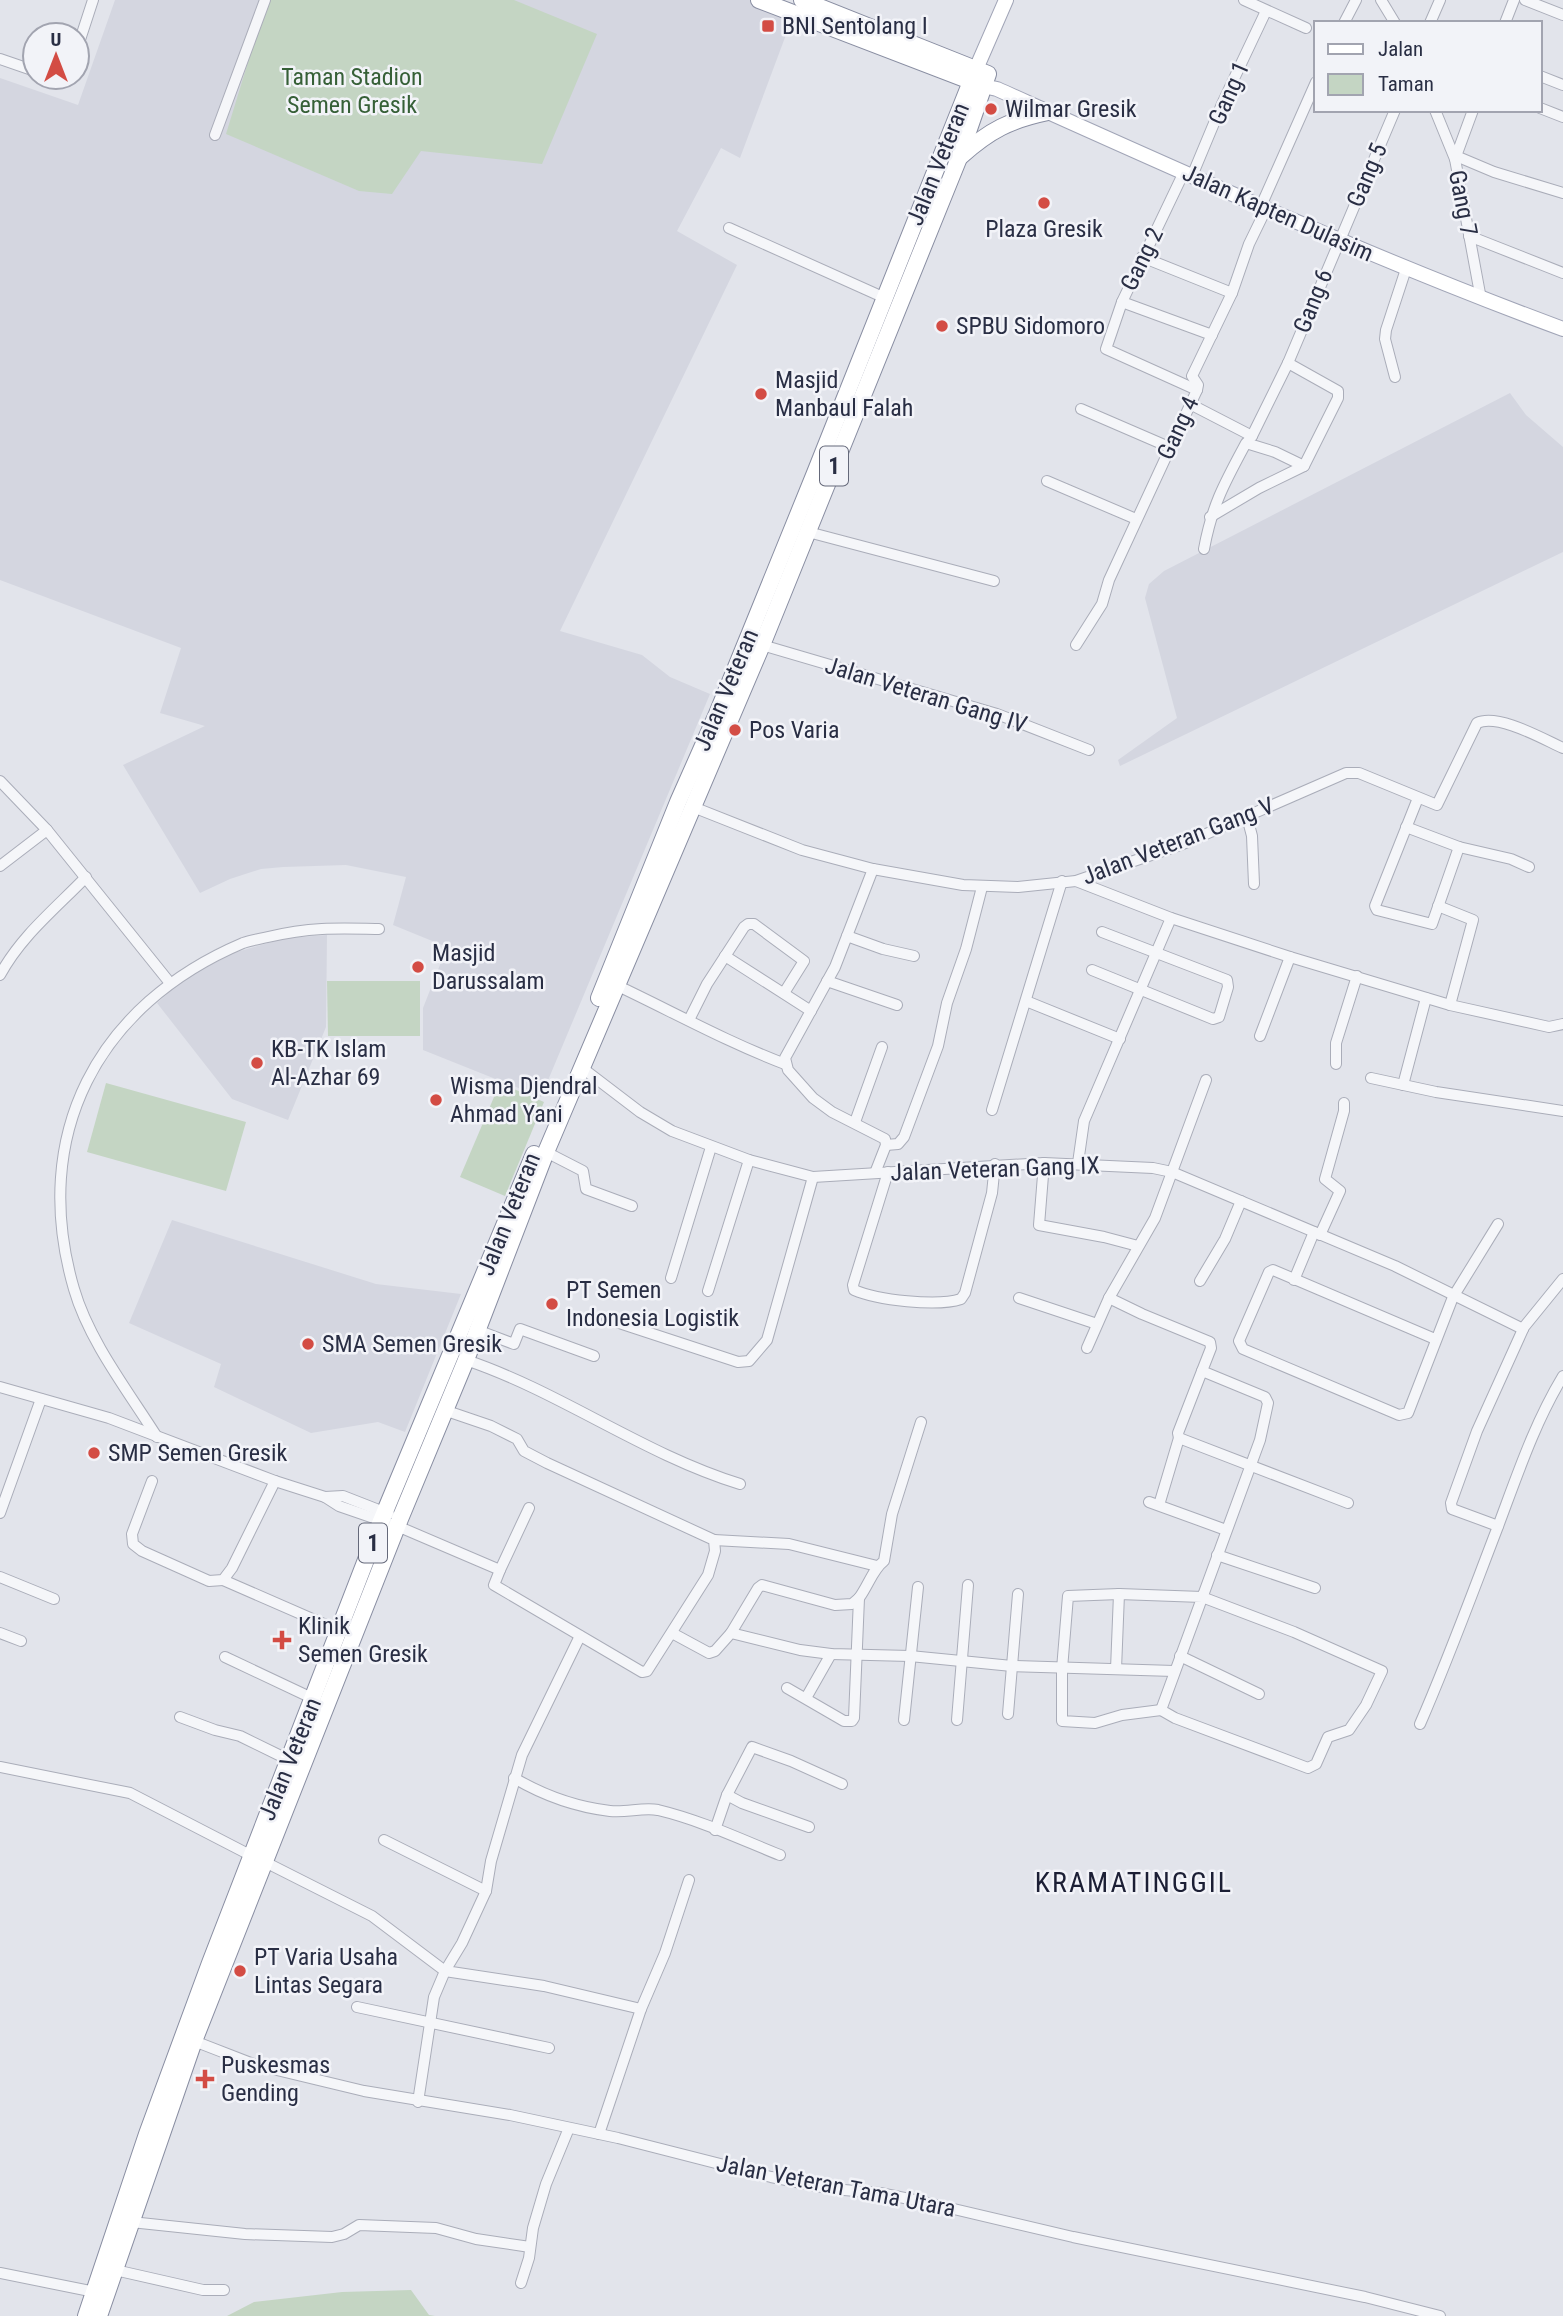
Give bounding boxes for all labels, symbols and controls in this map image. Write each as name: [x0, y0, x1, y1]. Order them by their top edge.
place label: BNI Sentolang I: [782, 12, 928, 40]
marker: BNI Sentolang I: [760, 18, 776, 34]
north arrow: [21, 21, 91, 91]
legend: [1314, 21, 1542, 112]
text: U: [51, 28, 61, 51]
text: Jalan: [1378, 37, 1423, 61]
street label: Gang 1: [1203, 57, 1255, 129]
park label: Taman Stadion Semen Gresik: [281, 63, 423, 119]
text: Taman: [1378, 72, 1434, 96]
place label: Wilmar Gresik: [1005, 95, 1137, 123]
street label: Jalan Veteran: [901, 99, 975, 229]
marker: Wilmar Gresik: [983, 101, 999, 117]
street label: Gang 5: [1341, 139, 1393, 211]
street label: Jalan Kapten Dulasim: [1178, 158, 1378, 268]
street label: Gang 7: [1443, 168, 1483, 238]
marker: Plaza Gresik: [1036, 195, 1052, 211]
place label: Plaza Gresik: [985, 215, 1103, 243]
street label: Gang 2: [1115, 223, 1169, 295]
street label: Gang 6: [1288, 265, 1338, 337]
place label: SPBU Sidomoro: [956, 312, 1105, 340]
marker: SPBU Sidomoro: [934, 318, 950, 334]
place label: Masjid Manbaul Falah: [775, 366, 913, 422]
marker: Masjid Manbaul Falah: [753, 386, 769, 402]
street label: Gang 4: [1151, 392, 1205, 464]
road number: 1: [820, 446, 848, 486]
street label: Jalan Veteran: [688, 625, 764, 755]
street label: Jalan Veteran Gang IV: [822, 651, 1030, 739]
place label: Pos Varia: [749, 716, 839, 744]
marker: Pos Varia: [727, 722, 743, 738]
street label: Jalan Veteran Gang V: [1078, 791, 1278, 891]
place label: Masjid Darussalam: [432, 939, 545, 995]
marker: Masjid Darussalam: [410, 959, 426, 975]
place label: KB-TK Islam Al-Azhar 69: [271, 1035, 386, 1091]
marker: KB-TK Islam Al-Azhar 69: [249, 1055, 265, 1071]
place label: Wisma Djendral Ahmad Yani: [450, 1072, 598, 1128]
marker: Wisma Djendral Ahmad Yani: [428, 1092, 444, 1108]
street label: Jalan Veteran: [472, 1149, 546, 1279]
street label: Jalan Veteran Gang IX: [890, 1151, 1100, 1187]
place label: PT Semen Indonesia Logistik: [566, 1276, 739, 1332]
marker: PT Semen Indonesia Logistik: [544, 1296, 560, 1312]
place label: SMA Semen Gresik: [322, 1330, 502, 1358]
marker: SMA Semen Gresik: [300, 1336, 316, 1352]
place label: SMP Semen Gresik: [108, 1439, 288, 1467]
marker: SMP Semen Gresik: [86, 1445, 102, 1461]
road number: 1: [359, 1524, 387, 1562]
place label: Klinik Semen Gresik: [298, 1612, 428, 1668]
marker: Klinik Semen Gresik: [272, 1630, 292, 1650]
street label: Jalan Veteran: [253, 1694, 327, 1824]
district label: KRAMATINGGIL: [1035, 1866, 1233, 1899]
place label: PT Varia Usaha Lintas Segara: [254, 1943, 398, 1999]
marker: PT Varia Usaha Lintas Segara: [232, 1963, 248, 1979]
place label: Puskesmas Gending: [221, 2051, 330, 2107]
marker: Puskesmas Gending: [195, 2069, 215, 2089]
street label: Jalan Veteran Tama Utara: [714, 2149, 958, 2223]

